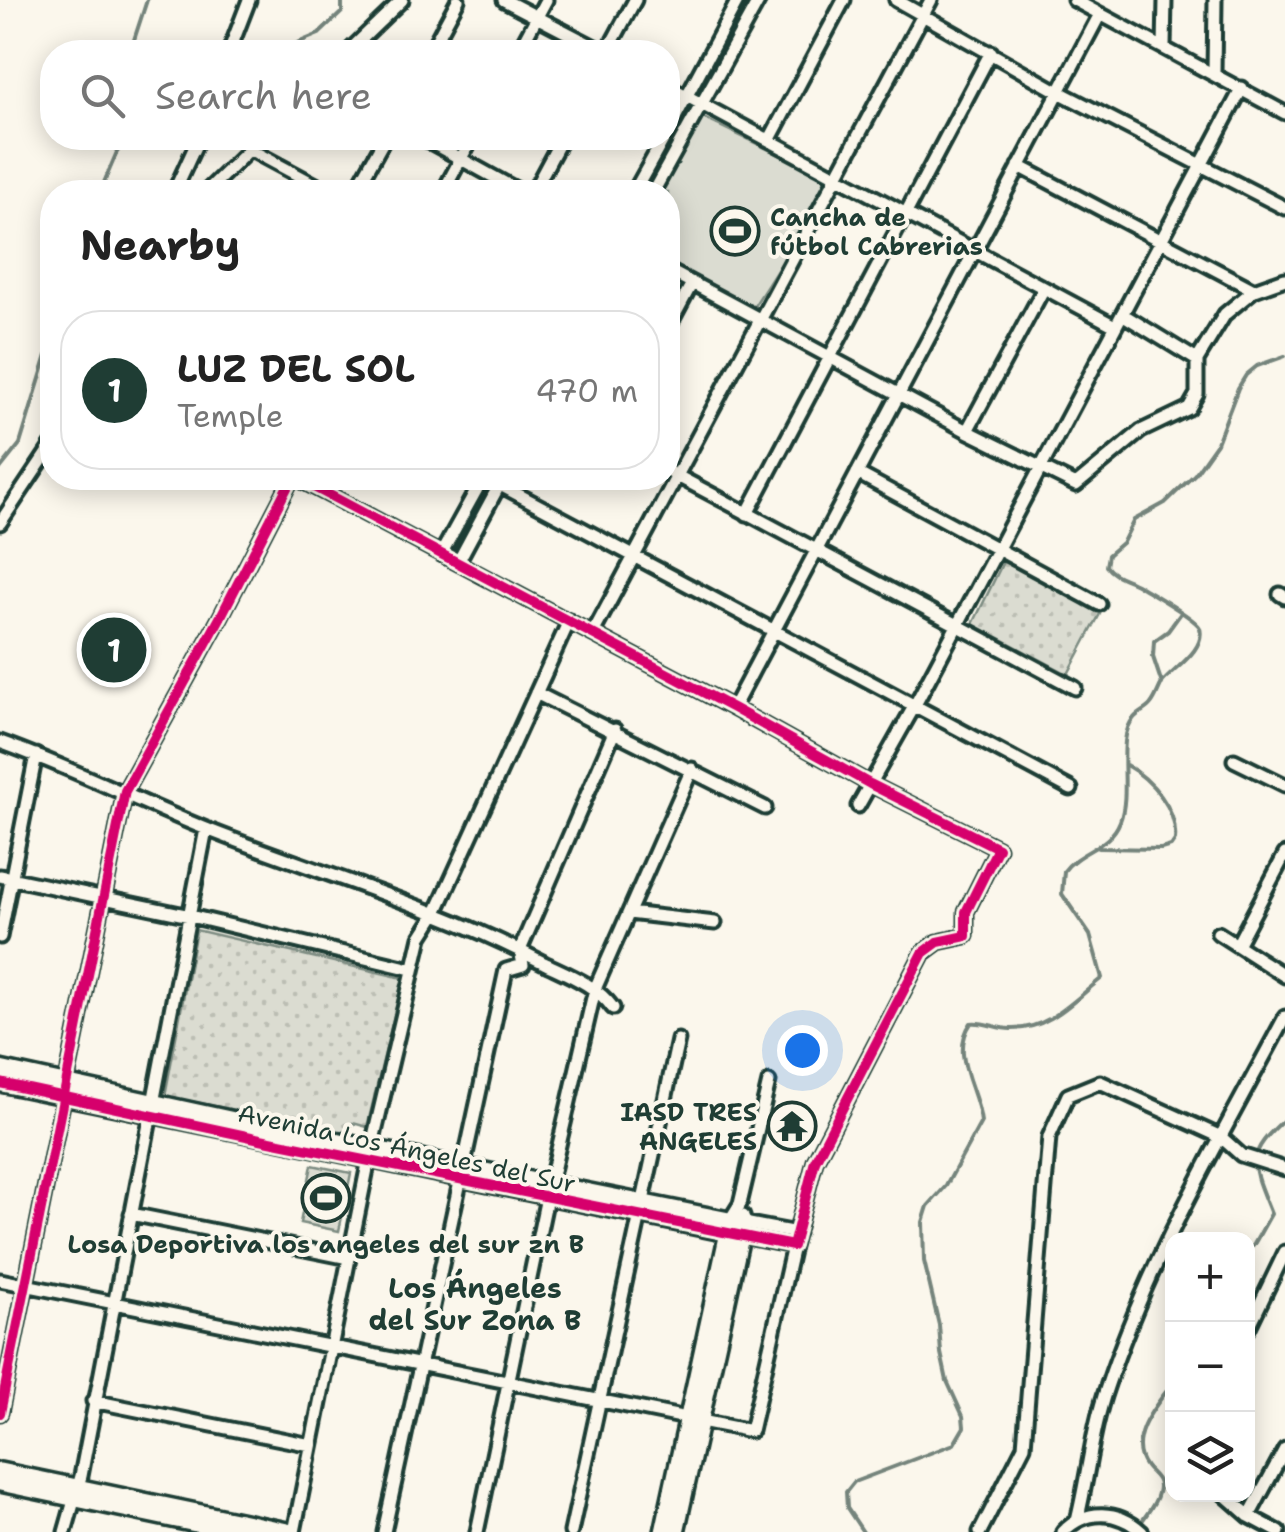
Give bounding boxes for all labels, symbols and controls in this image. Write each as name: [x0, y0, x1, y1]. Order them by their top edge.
search box: [40, 40, 680, 150]
icon: search: [75, 68, 130, 123]
text: Search here: [155, 70, 372, 121]
place label: Cancha de fútbol Cabrerias: [770, 200, 983, 263]
sports icon: Cancha de fútbol Cabrerias: [709, 205, 761, 257]
text: Nearby: [80, 217, 240, 273]
text: LUZ DEL SOL: [177, 343, 415, 394]
text: 1: [107, 369, 122, 412]
text: 470 m: [535, 369, 638, 412]
text: Temple: [177, 394, 284, 437]
pin: 1: [82, 612, 146, 688]
your location: [777, 1025, 828, 1076]
place label: IASD TRES ANGELES: [620, 1095, 757, 1158]
street label: Avenida Los Ángeles del Sur: [235, 1096, 579, 1200]
temple icon: IASD TRES ANGELES: [766, 1100, 818, 1152]
sports icon: Losa Deportiva los angeles del sur zn B: [300, 1172, 352, 1224]
place label: Losa Deportiva los angeles del sur zn B: [68, 1227, 584, 1261]
map controls: [1165, 1232, 1255, 1502]
button: +: [1165, 1232, 1255, 1322]
district label: Los Ángeles del Sur Zona B: [369, 1268, 581, 1339]
button: −: [1165, 1322, 1255, 1412]
button: layers: [1165, 1412, 1255, 1502]

